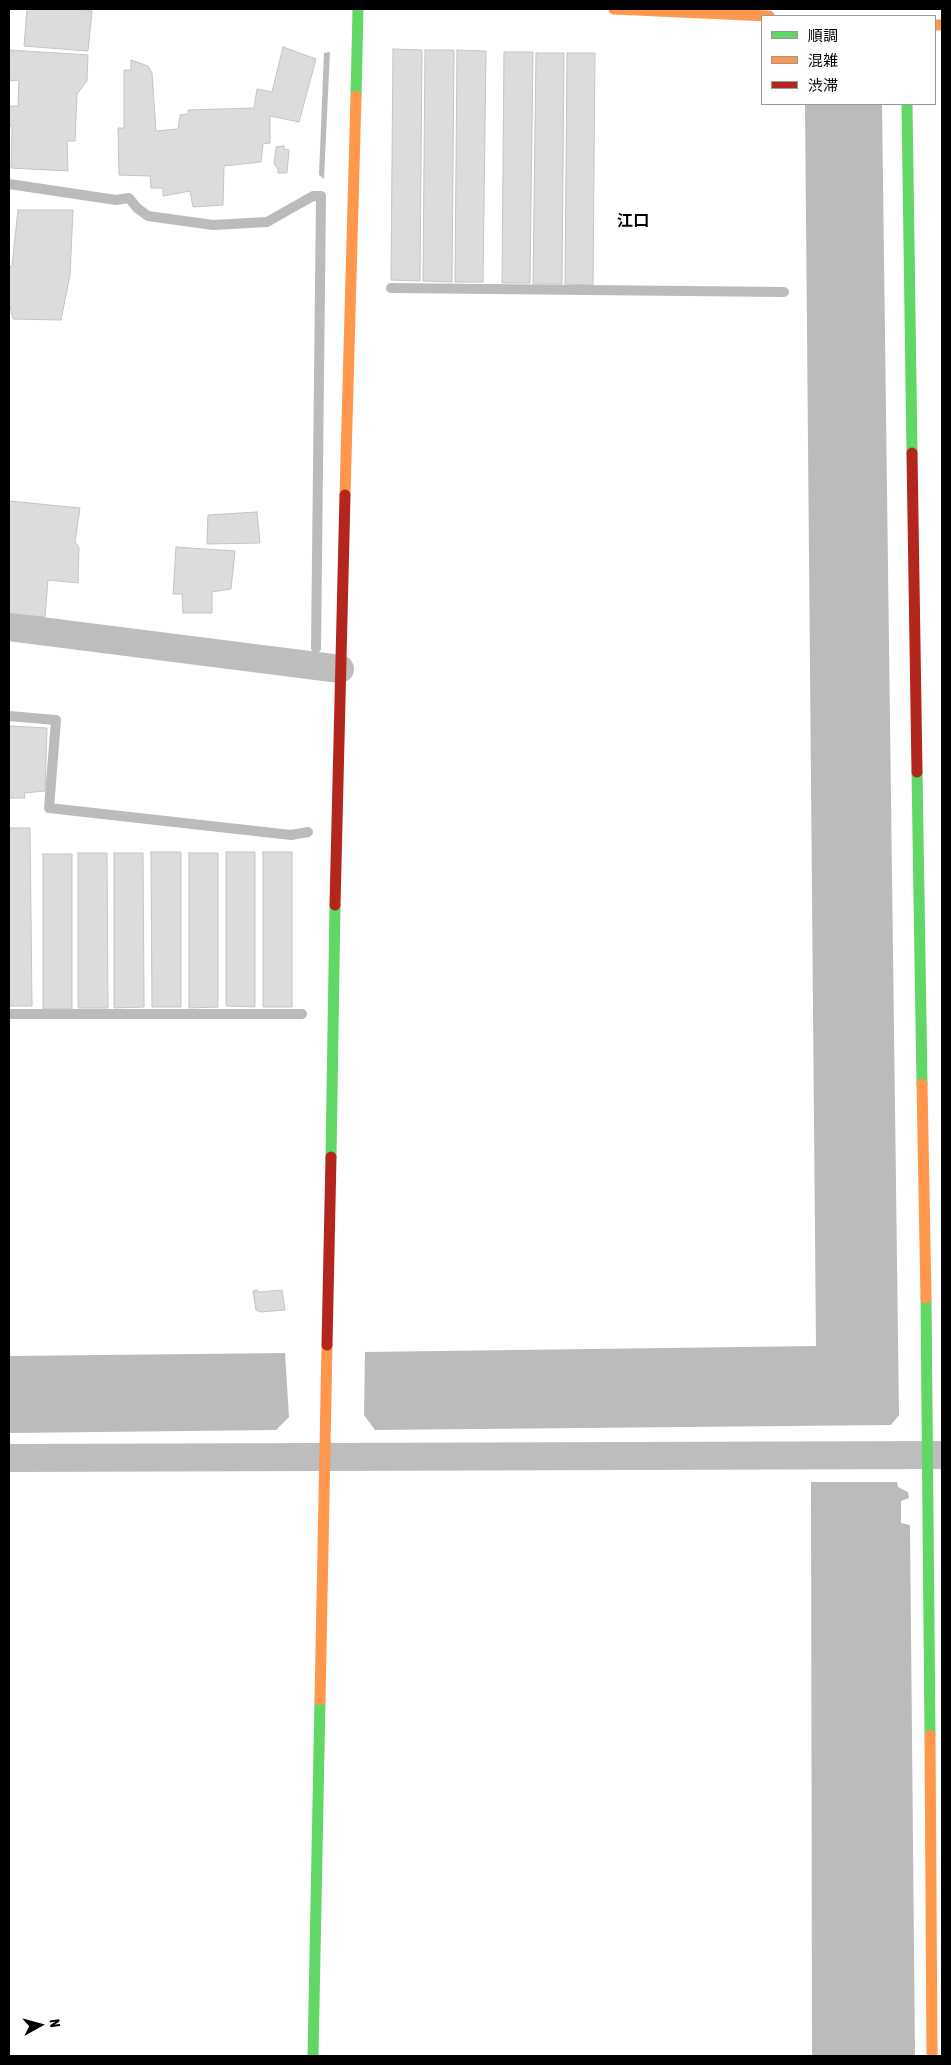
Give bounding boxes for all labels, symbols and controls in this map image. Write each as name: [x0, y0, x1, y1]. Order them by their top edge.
legend: [761, 15, 936, 105]
text: 順調: [808, 27, 838, 44]
text: 混雑: [808, 52, 838, 69]
text: 渋滞: [808, 77, 838, 94]
district label: 江口: [617, 211, 649, 231]
north arrow: [15, 2000, 65, 2050]
text: N: [46, 2018, 63, 2028]

